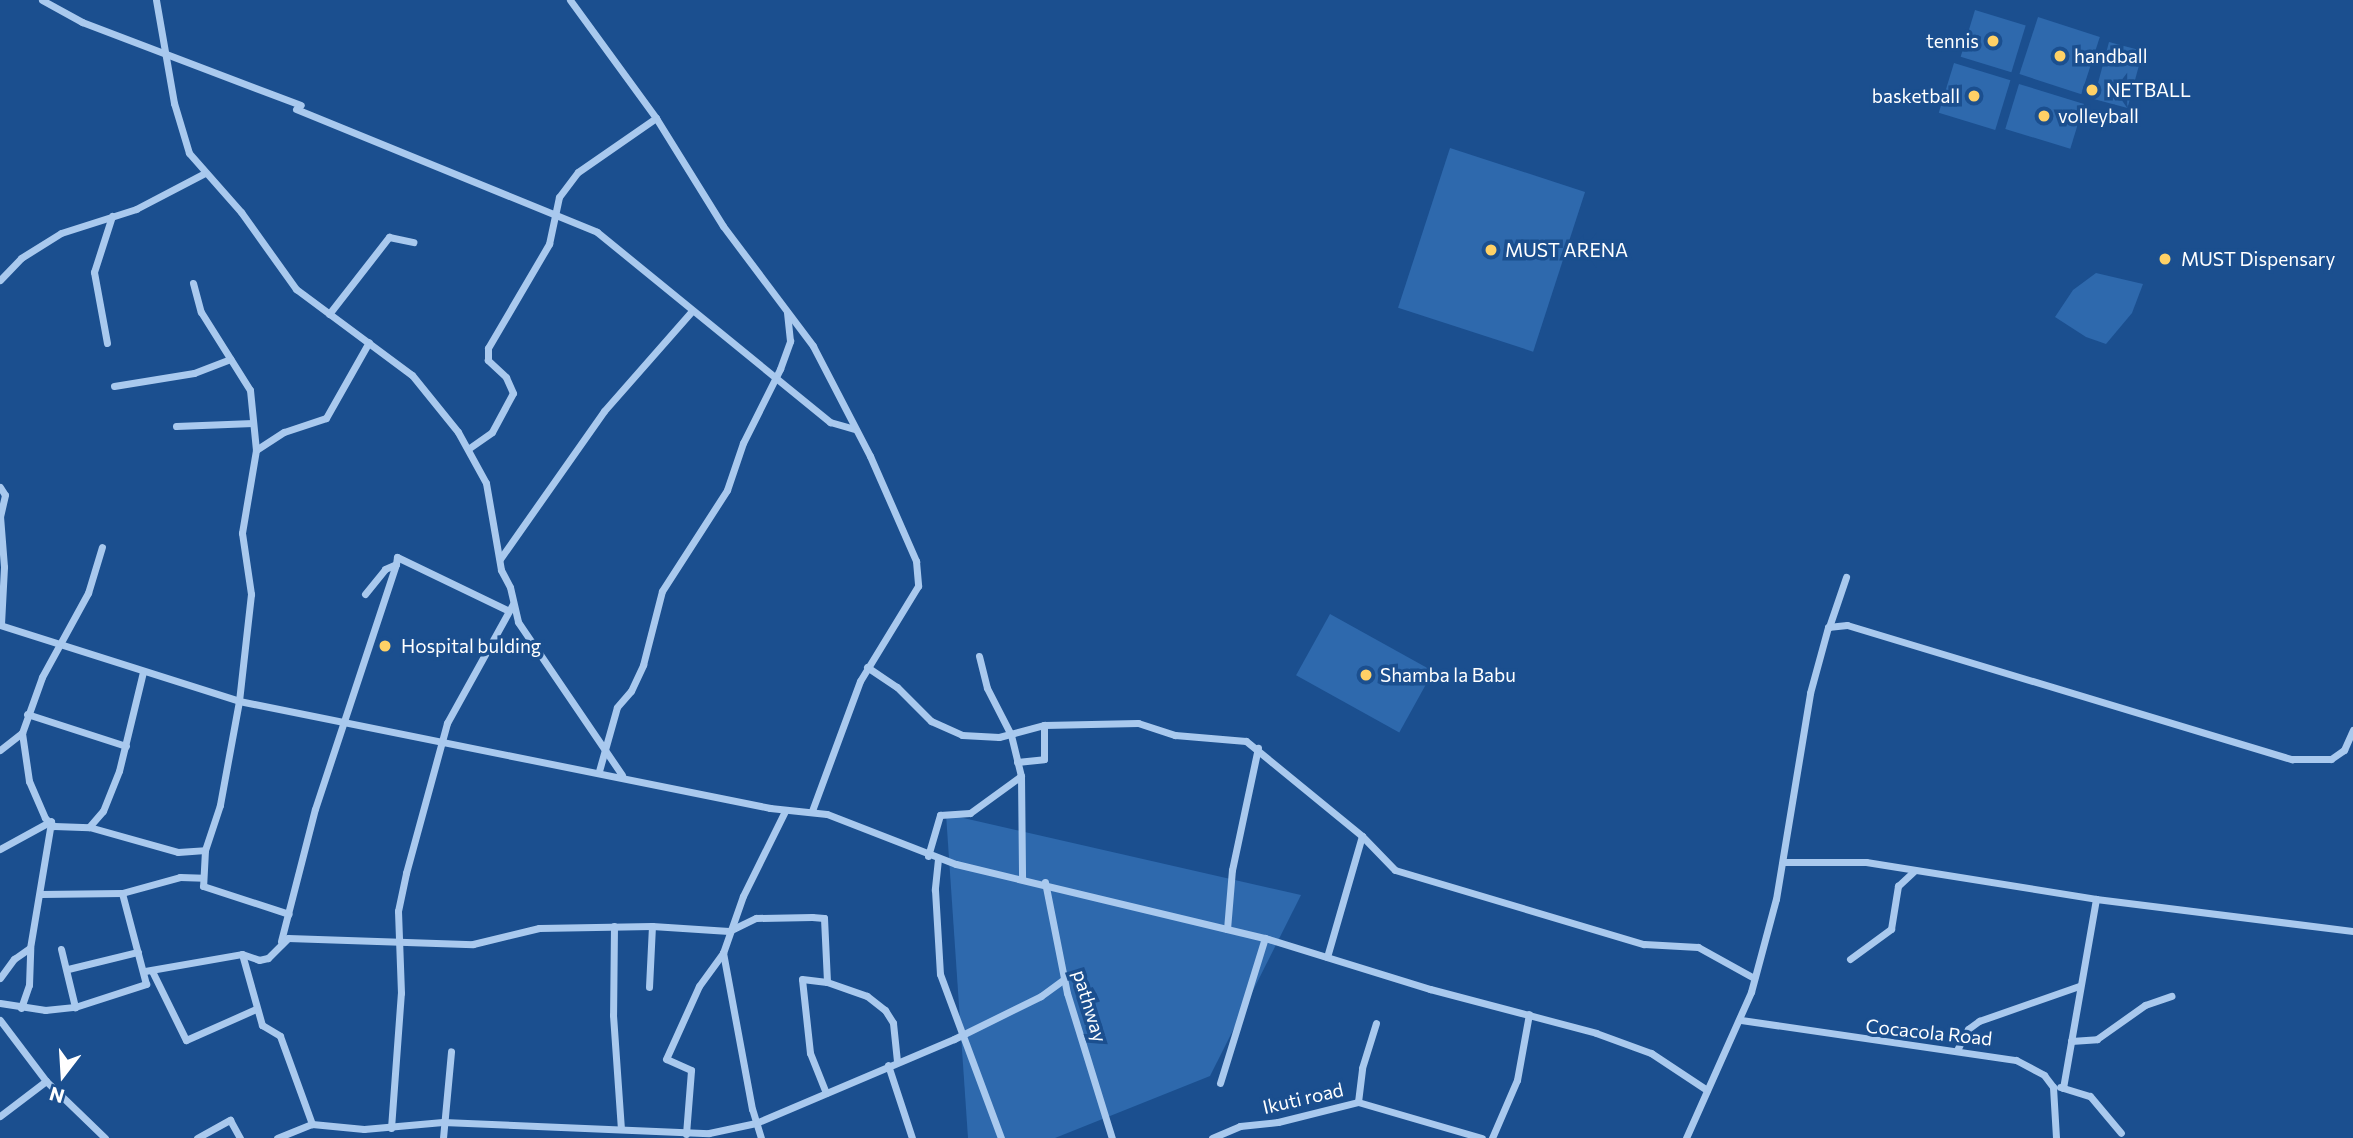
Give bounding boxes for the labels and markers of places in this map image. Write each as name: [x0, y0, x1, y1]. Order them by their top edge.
place label: tennis: [1926, 30, 1979, 52]
marker: tennis: [1985, 33, 2001, 49]
place label: handball: [2074, 45, 2148, 67]
marker: handball: [2052, 48, 2068, 64]
place label: NETBALL: [2106, 79, 2191, 101]
marker: NETBALL: [2084, 82, 2100, 98]
place label: basketball: [1872, 85, 1960, 107]
marker: basketball: [1966, 88, 1982, 104]
place label: volleyball: [2058, 105, 2139, 127]
marker: volleyball: [2036, 108, 2052, 124]
place label: MUST ARENA: [1505, 239, 1628, 261]
marker: MUST ARENA: [1483, 242, 1499, 258]
place label: MUST Dispensary: [2181, 248, 2335, 270]
marker: MUST Dispensary: [2155, 249, 2175, 269]
place label: Hospital bulding: [401, 635, 541, 657]
marker: Hospital bulding: [375, 636, 395, 656]
place label: Shamba la Babu: [1380, 664, 1516, 686]
marker: Shamba la Babu: [1358, 667, 1374, 683]

